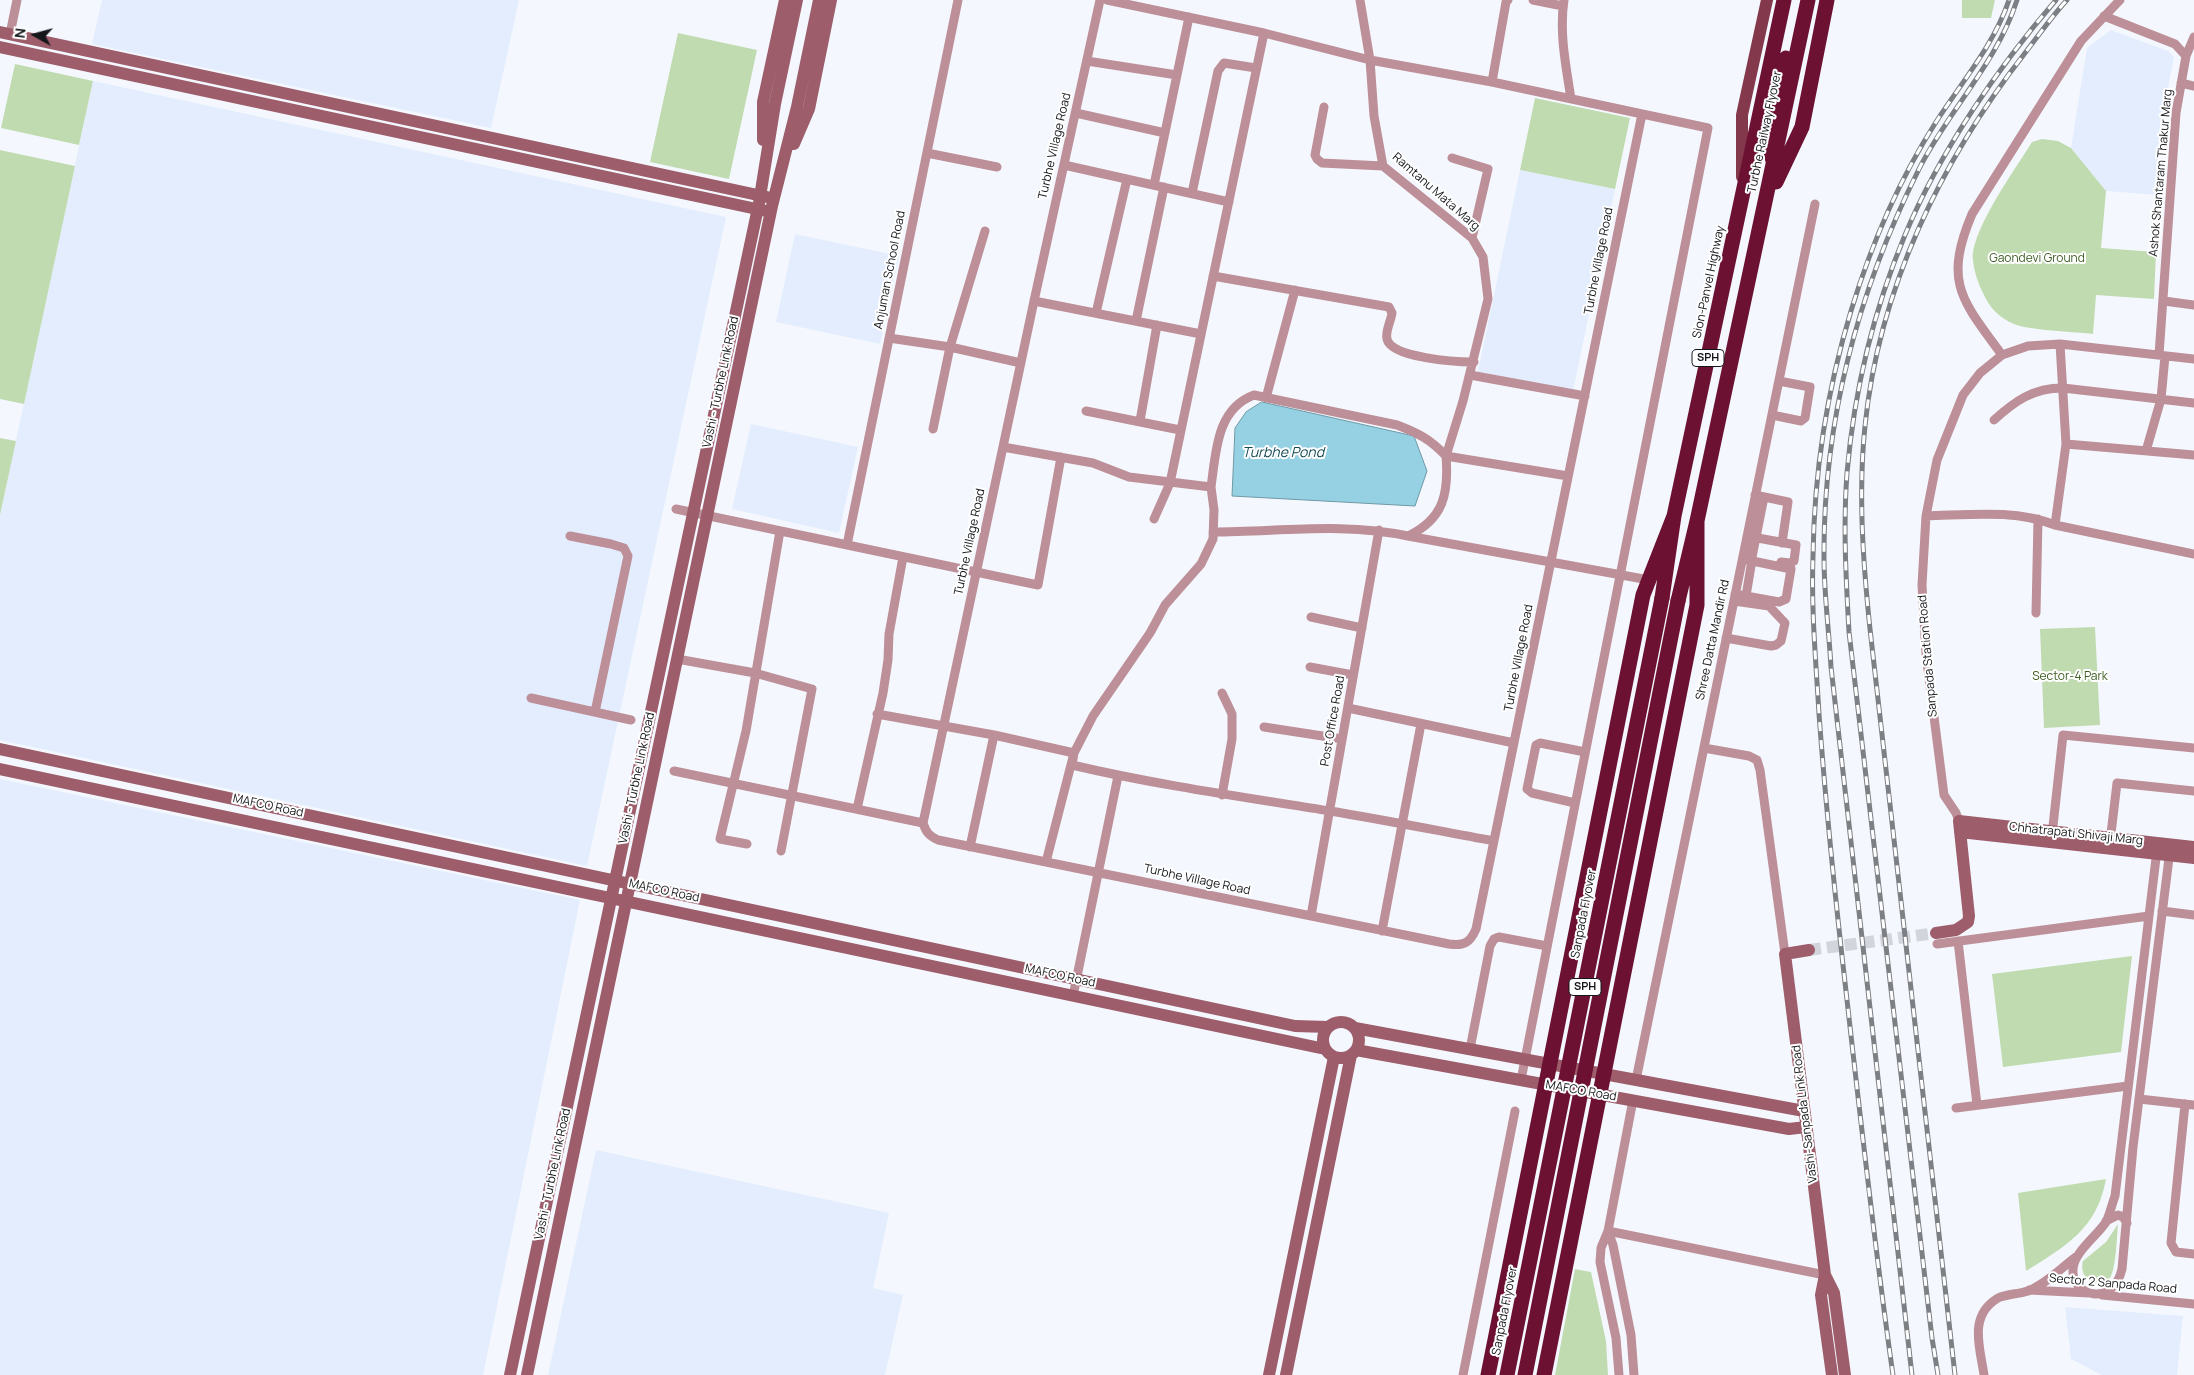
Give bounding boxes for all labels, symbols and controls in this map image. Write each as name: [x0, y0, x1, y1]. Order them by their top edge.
north arrow: [10, 10, 60, 60]
text: N: [10, 27, 30, 39]
street label: Turbhe Railway Flyover: [1745, 70, 1785, 194]
street label: Ashok Shantaram Thakur Marg: [2146, 89, 2176, 257]
street label: Turbhe Village Road: [1036, 91, 1074, 201]
street label: Ramtanu Mata Marg: [1389, 150, 1483, 234]
street label: Turbhe Village Road: [1582, 206, 1616, 316]
street label: Anjuman School Road: [871, 210, 909, 330]
street label: Sion-Panvel Highway: [1690, 224, 1728, 340]
park label: Gaondevi Ground: [1989, 252, 2085, 266]
street label: Vashi - Turbhe Link Road: [700, 315, 742, 449]
road number: SPH: [1692, 349, 1724, 366]
water label: Turbhe Pond: [1242, 445, 1324, 461]
street label: Turbhe Village Road: [952, 487, 988, 597]
street label: Shree Datta Mandir Rd: [1693, 578, 1733, 702]
street label: Sanpada Station Road: [1915, 594, 1941, 718]
street label: Turbhe Village Road: [1502, 603, 1536, 713]
park label: Sector-4 Park: [2032, 670, 2108, 684]
street label: Post Office Road: [1318, 675, 1348, 767]
street label: Vashi - Turbhe Link Road: [616, 711, 658, 845]
street label: MAFCO Road: [231, 791, 305, 821]
street label: Chhatrapati Shivaji Marg: [2008, 820, 2144, 848]
street label: Turbhe Village Road: [1142, 862, 1252, 898]
street label: Sanpada Flyover: [1568, 868, 1600, 960]
street label: MAFCO Road: [627, 876, 701, 906]
street label: MAFCO Road: [1023, 961, 1097, 991]
road number: SPH: [1569, 979, 1601, 996]
street label: Vashi-Sanpada Link Road: [1789, 1044, 1821, 1184]
street label: MAFCO Road: [1544, 1078, 1618, 1104]
street label: Vashi - Turbhe Link Road: [532, 1107, 574, 1241]
street label: Sanpada Flyover: [1489, 1265, 1521, 1357]
street label: Sector 2 Sanpada Road: [2048, 1271, 2178, 1297]

